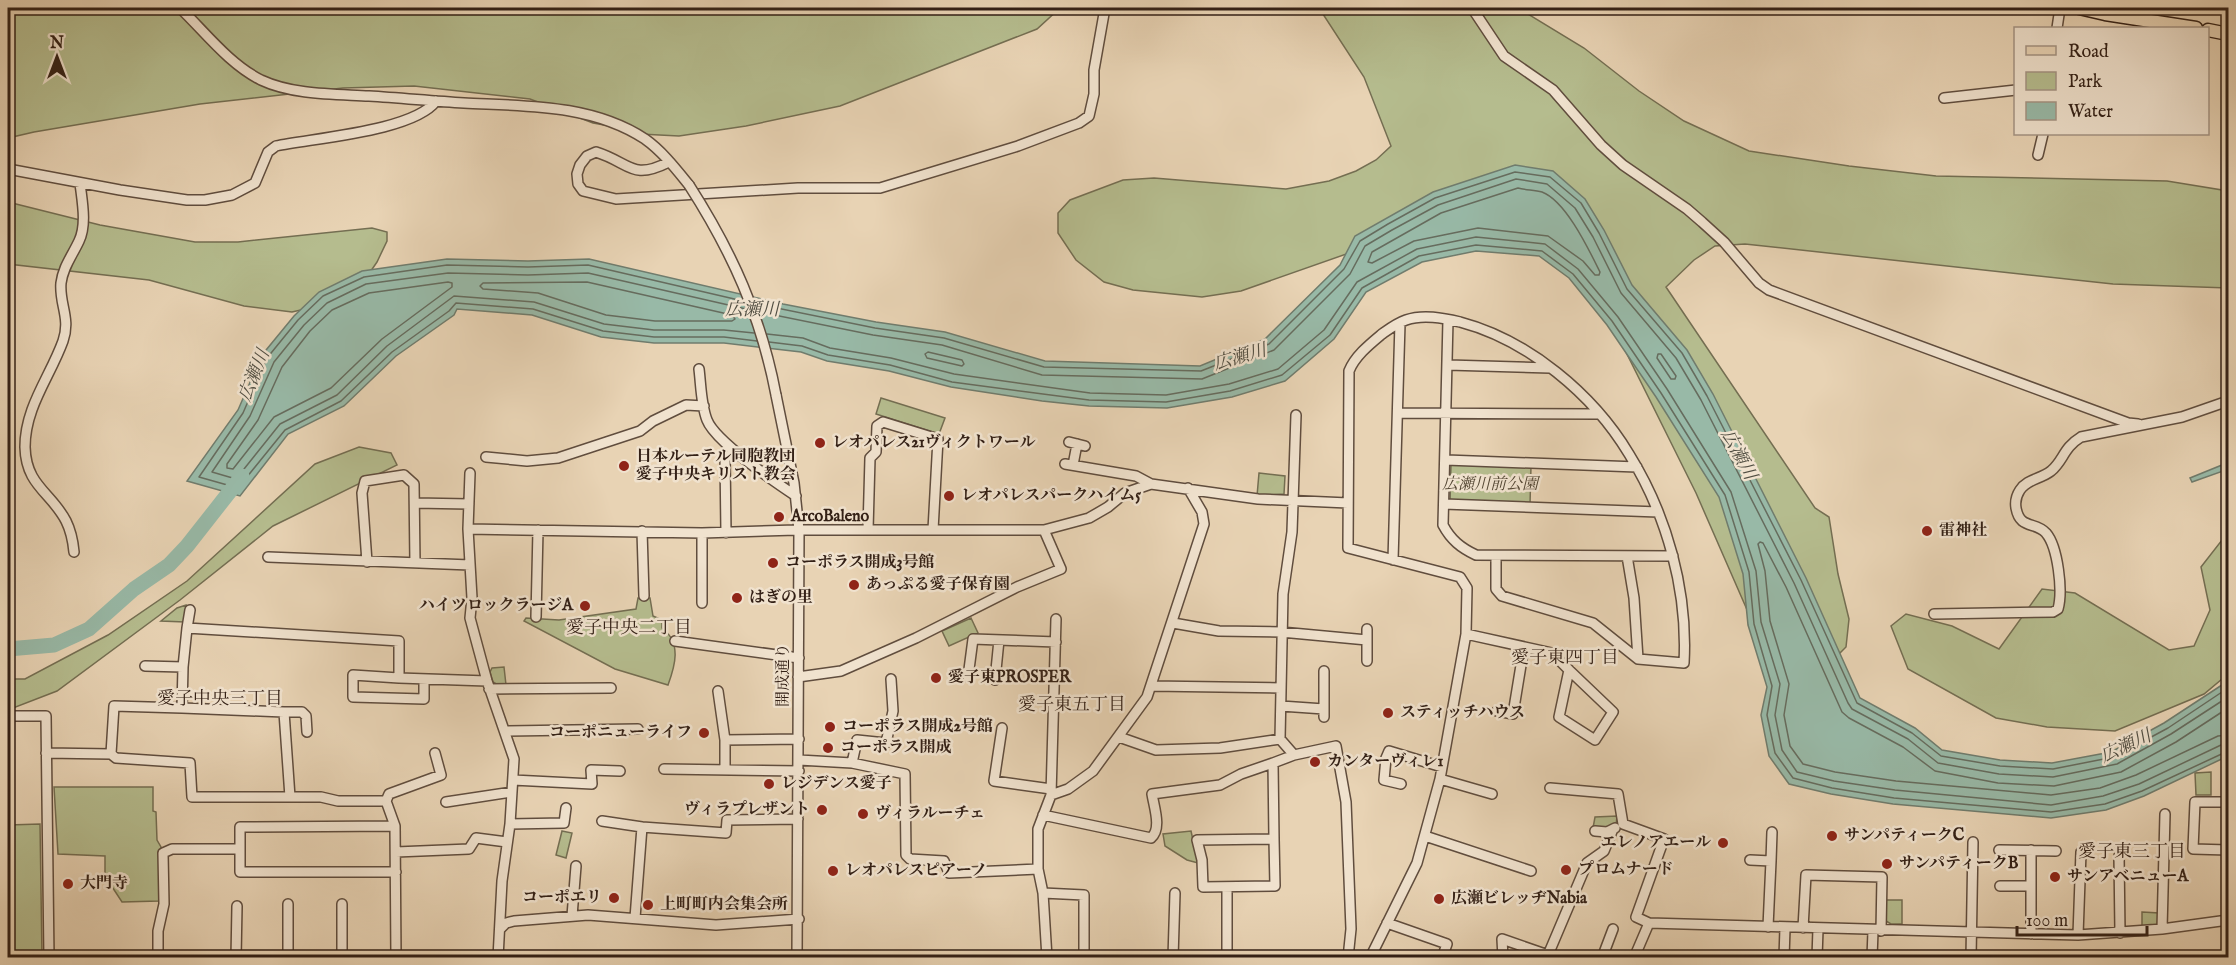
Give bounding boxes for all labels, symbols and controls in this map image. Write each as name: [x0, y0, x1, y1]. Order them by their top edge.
north arrow: [27, 27, 87, 87]
legend: [2014, 27, 2209, 135]
text: N: [49, 34, 64, 54]
text: Road: [2068, 41, 2109, 64]
text: Park: [2068, 71, 2103, 94]
text: Water: [2068, 101, 2113, 124]
water label: 広瀬川: [725, 299, 781, 322]
water label: 広瀬川: [1211, 339, 1271, 376]
water label: 広瀬川: [234, 345, 277, 405]
water label: 広瀬川: [1715, 426, 1762, 486]
place label: レオパレス21ヴィクトワール: [832, 433, 1035, 453]
marker: レオパレス21ヴィクトワール: [813, 436, 827, 450]
place label: 日本ルーテル同胞教団 愛子中央キリスト教会: [636, 447, 796, 485]
marker: 日本ルーテル同胞教団 愛子中央キリスト教会: [617, 459, 631, 473]
park label: 広瀬川前公園: [1442, 475, 1541, 495]
place label: レオパレスパークハイム5: [961, 486, 1141, 506]
marker: レオパレスパークハイム5: [942, 489, 956, 503]
place label: ArcoBaleno: [790, 507, 870, 527]
marker: ArcoBaleno: [772, 510, 786, 524]
place label: 雷神社: [1939, 521, 1987, 541]
marker: 雷神社: [1920, 524, 1934, 538]
place label: コーポラス開成3号館: [785, 553, 935, 573]
marker: コーポラス開成3号館: [766, 556, 780, 570]
place label: あっぷる愛子保育園: [866, 575, 1010, 595]
marker: あっぷる愛子保育園: [847, 578, 861, 592]
place label: はぎの里: [749, 588, 813, 608]
marker: はぎの里: [730, 591, 744, 605]
place label: ハイツロックラージA: [419, 596, 574, 616]
marker: ハイツロックラージA: [578, 599, 592, 613]
district label: 愛子中央二丁目: [566, 617, 692, 640]
street label: 開成通り: [774, 643, 794, 707]
district label: 愛子東四丁目: [1511, 647, 1619, 670]
place label: 愛子東PROSPER: [948, 668, 1072, 688]
marker: 愛子東PROSPER: [929, 671, 943, 685]
district label: 愛子中央三丁目: [157, 688, 283, 711]
district label: 愛子東五丁目: [1018, 694, 1126, 717]
place label: スティッチハウス: [1400, 703, 1525, 723]
marker: スティッチハウス: [1381, 706, 1395, 720]
place label: コーポラス開成2号館: [842, 717, 993, 737]
marker: コーポラス開成2号館: [823, 720, 837, 734]
place label: コーポニューライフ: [549, 723, 692, 743]
water label: 広瀬川: [2097, 724, 2157, 769]
marker: コーポニューライフ: [697, 726, 711, 740]
place label: コーポラス開成: [840, 738, 952, 758]
marker: コーポラス開成: [821, 741, 835, 755]
place label: カンターヴィレ1: [1327, 752, 1443, 772]
marker: カンターヴィレ1: [1308, 755, 1322, 769]
place label: レジデンス愛子: [781, 774, 892, 794]
marker: レジデンス愛子: [762, 777, 776, 791]
place label: ヴィラプレザント: [684, 800, 810, 820]
marker: ヴィラプレザント: [815, 803, 829, 817]
place label: ヴィラルーチェ: [875, 804, 985, 824]
marker: ヴィラルーチェ: [856, 807, 870, 821]
place label: サンパティークC: [1844, 826, 1965, 846]
marker: サンパティークC: [1825, 829, 1839, 843]
place label: エレノアエール: [1601, 833, 1711, 853]
marker: エレノアエール: [1716, 836, 1730, 850]
district label: 愛子東三丁目: [2078, 841, 2186, 864]
place label: サンパティークB: [1899, 854, 2019, 874]
marker: サンパティークB: [1880, 857, 1894, 871]
place label: プロムナード: [1578, 860, 1674, 880]
place label: レオパレスピアーノ: [845, 861, 987, 881]
marker: プロムナード: [1559, 863, 1573, 877]
marker: レオパレスピアーノ: [826, 864, 840, 878]
place label: サンアベニューA: [2067, 867, 2190, 887]
marker: サンアベニューA: [2048, 870, 2062, 884]
place label: 大門寺: [80, 874, 128, 894]
marker: 大門寺: [61, 877, 75, 891]
place label: コーポエリ: [522, 888, 602, 908]
place label: 広瀬ビレッヂNabia: [1451, 889, 1588, 909]
marker: コーポエリ: [607, 891, 621, 905]
marker: 広瀬ビレッヂNabia: [1432, 892, 1446, 906]
place label: 上町町内会集会所: [660, 895, 788, 915]
marker: 上町町内会集会所: [641, 898, 655, 912]
scale bar: [2017, 899, 2148, 937]
text: 100 m: [2026, 910, 2068, 933]

